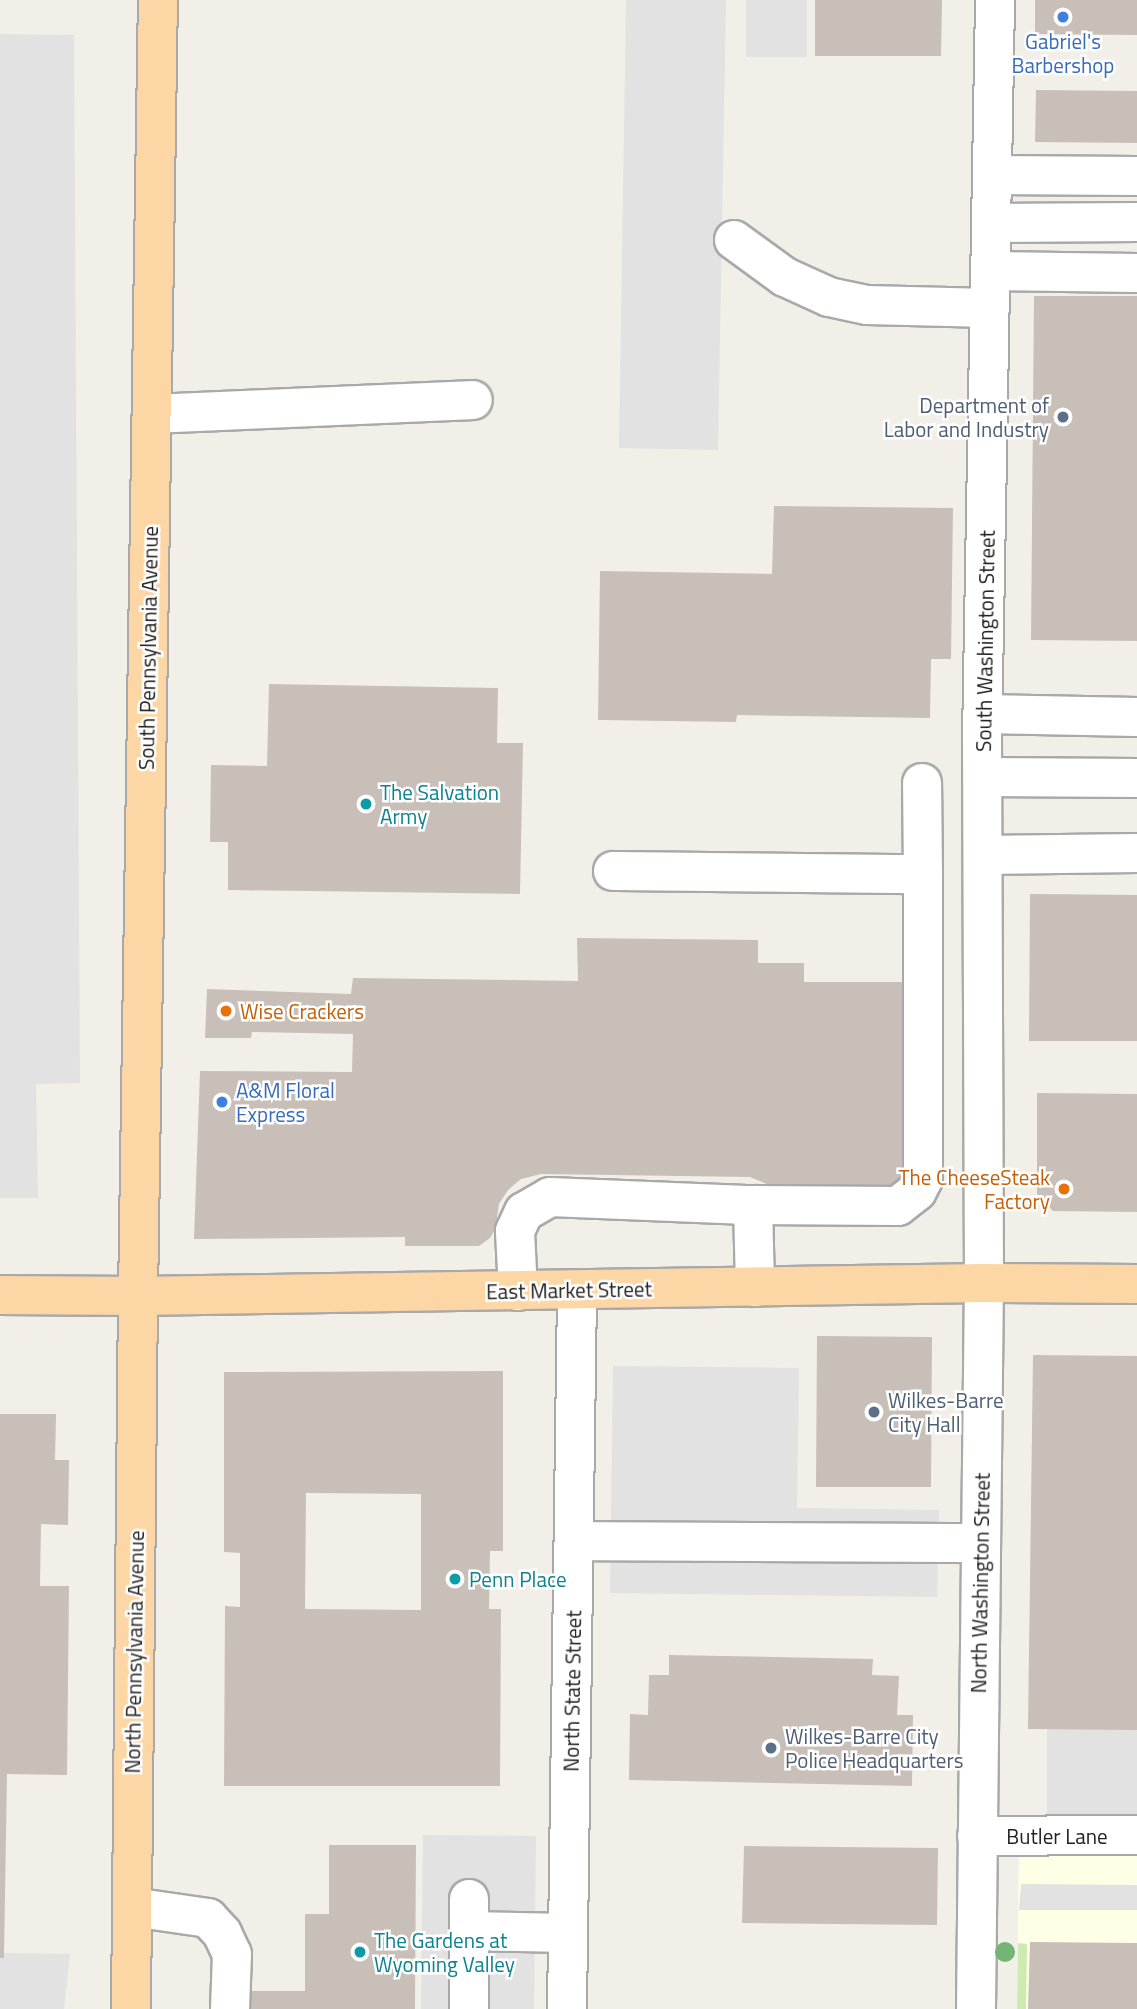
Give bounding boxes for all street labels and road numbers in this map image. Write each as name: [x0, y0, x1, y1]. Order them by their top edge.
street label: South Pennsylvania Avenue: [133, 526, 163, 770]
street label: South Washington Street: [970, 530, 1000, 752]
street label: East Market Street: [486, 1276, 652, 1304]
street label: North Washington Street: [965, 1472, 995, 1694]
street label: North Pennsylvania Avenue: [119, 1530, 149, 1774]
street label: North State Street: [558, 1610, 586, 1772]
street label: Butler Lane: [1006, 1823, 1108, 1849]

